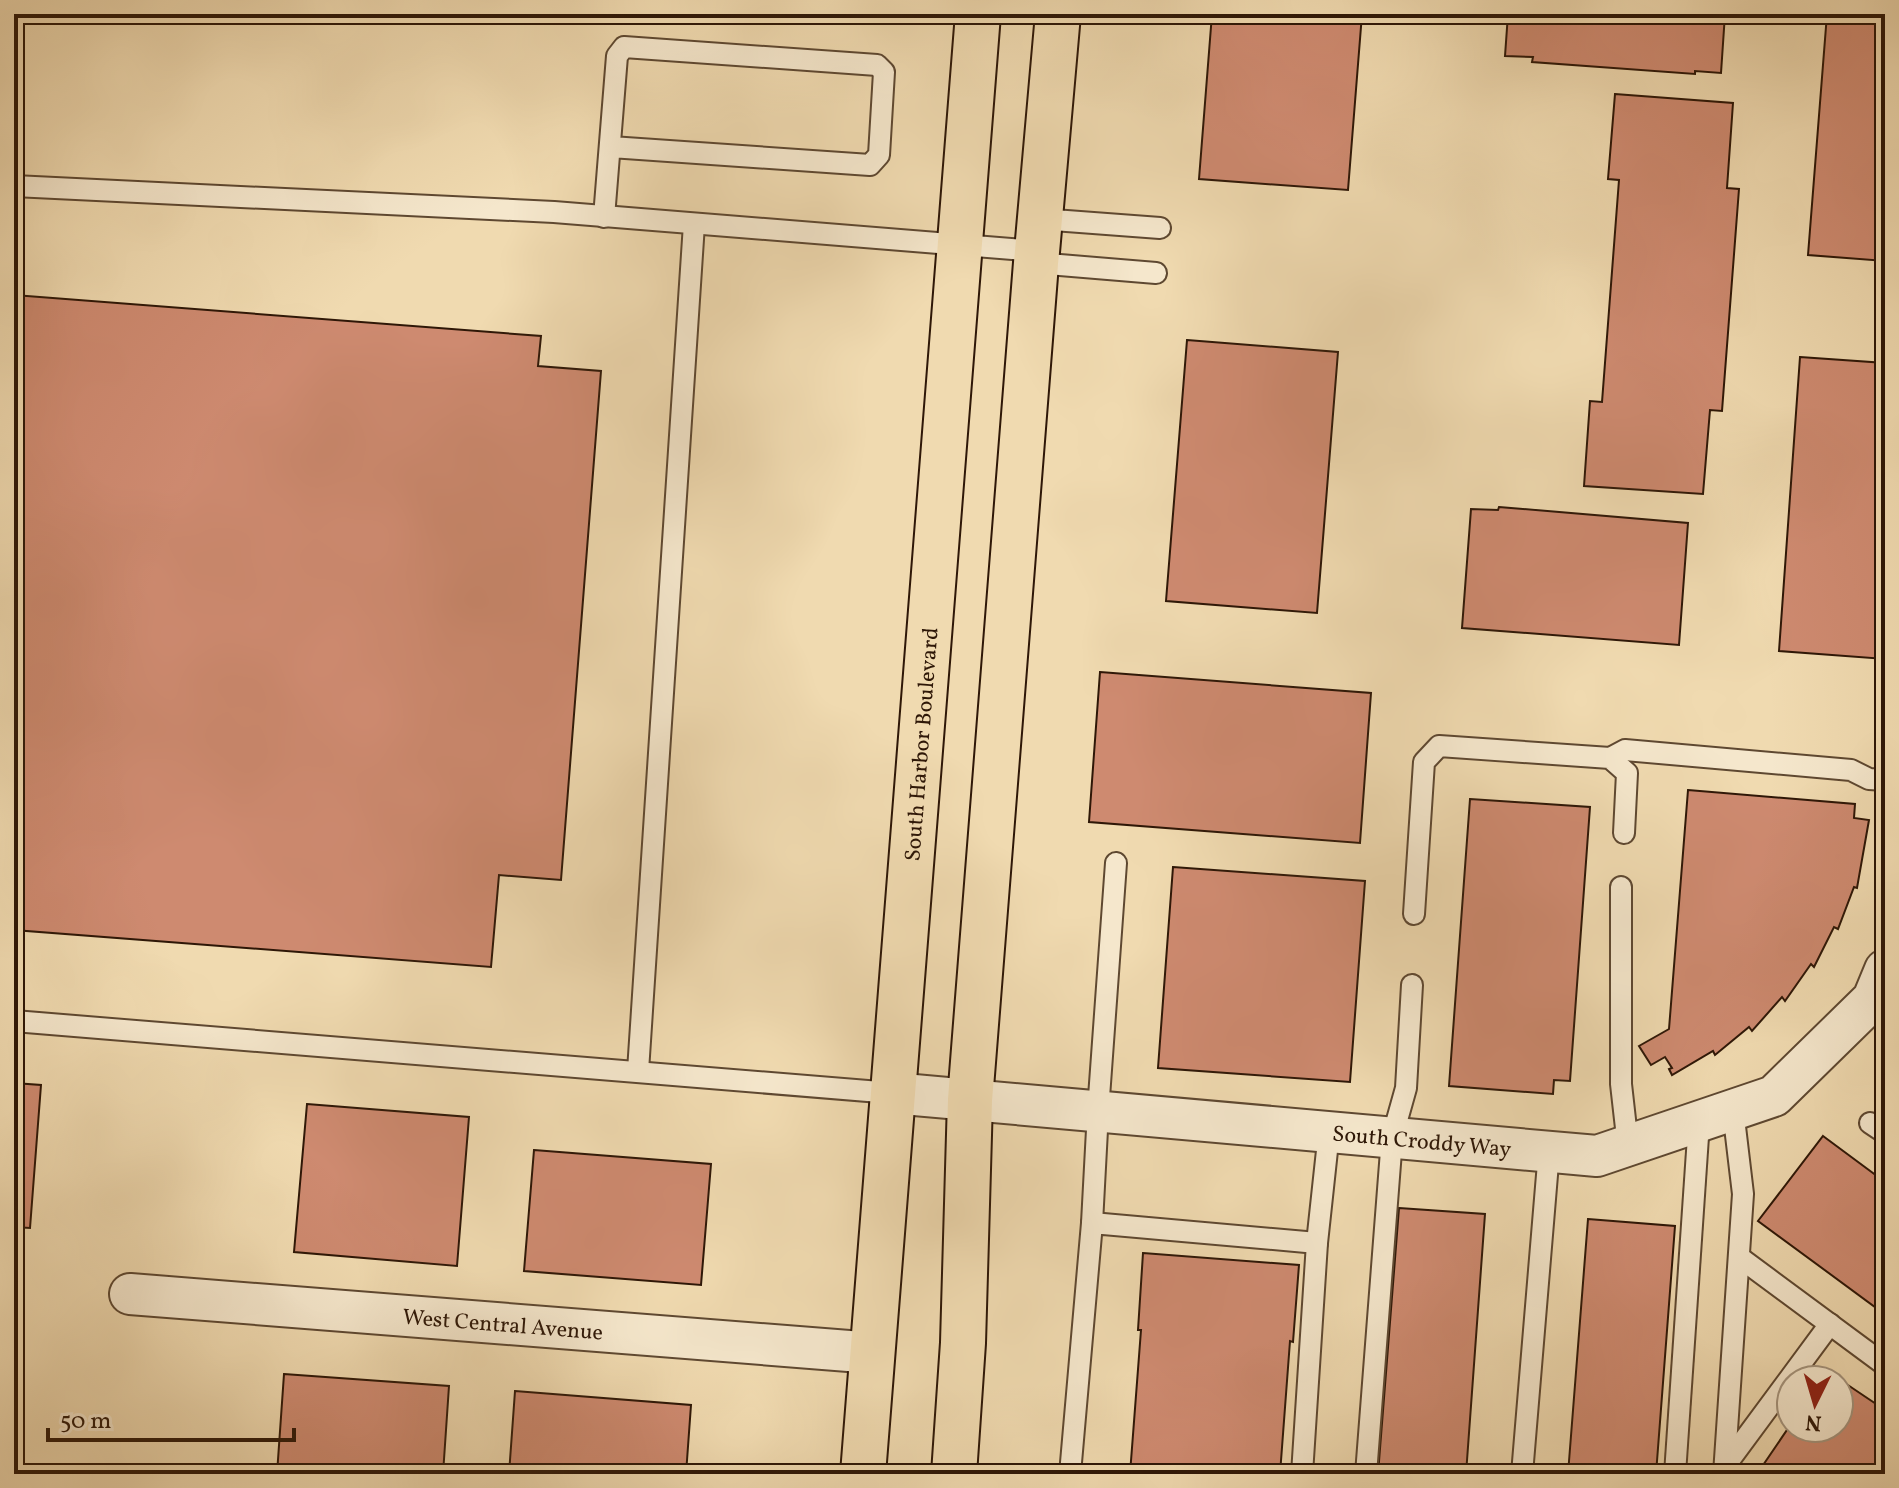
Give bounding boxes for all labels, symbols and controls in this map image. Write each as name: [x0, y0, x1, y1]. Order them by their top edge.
street label: South Harbor Boulevard: [898, 626, 948, 863]
street label: South Croddy Way: [1331, 1119, 1513, 1166]
street label: West Central Avenue: [401, 1303, 604, 1349]
north arrow: [1775, 1364, 1855, 1444]
scale bar: [48, 1392, 294, 1442]
text: 50 m: [60, 1405, 112, 1439]
text: N: [1804, 1405, 1823, 1438]

